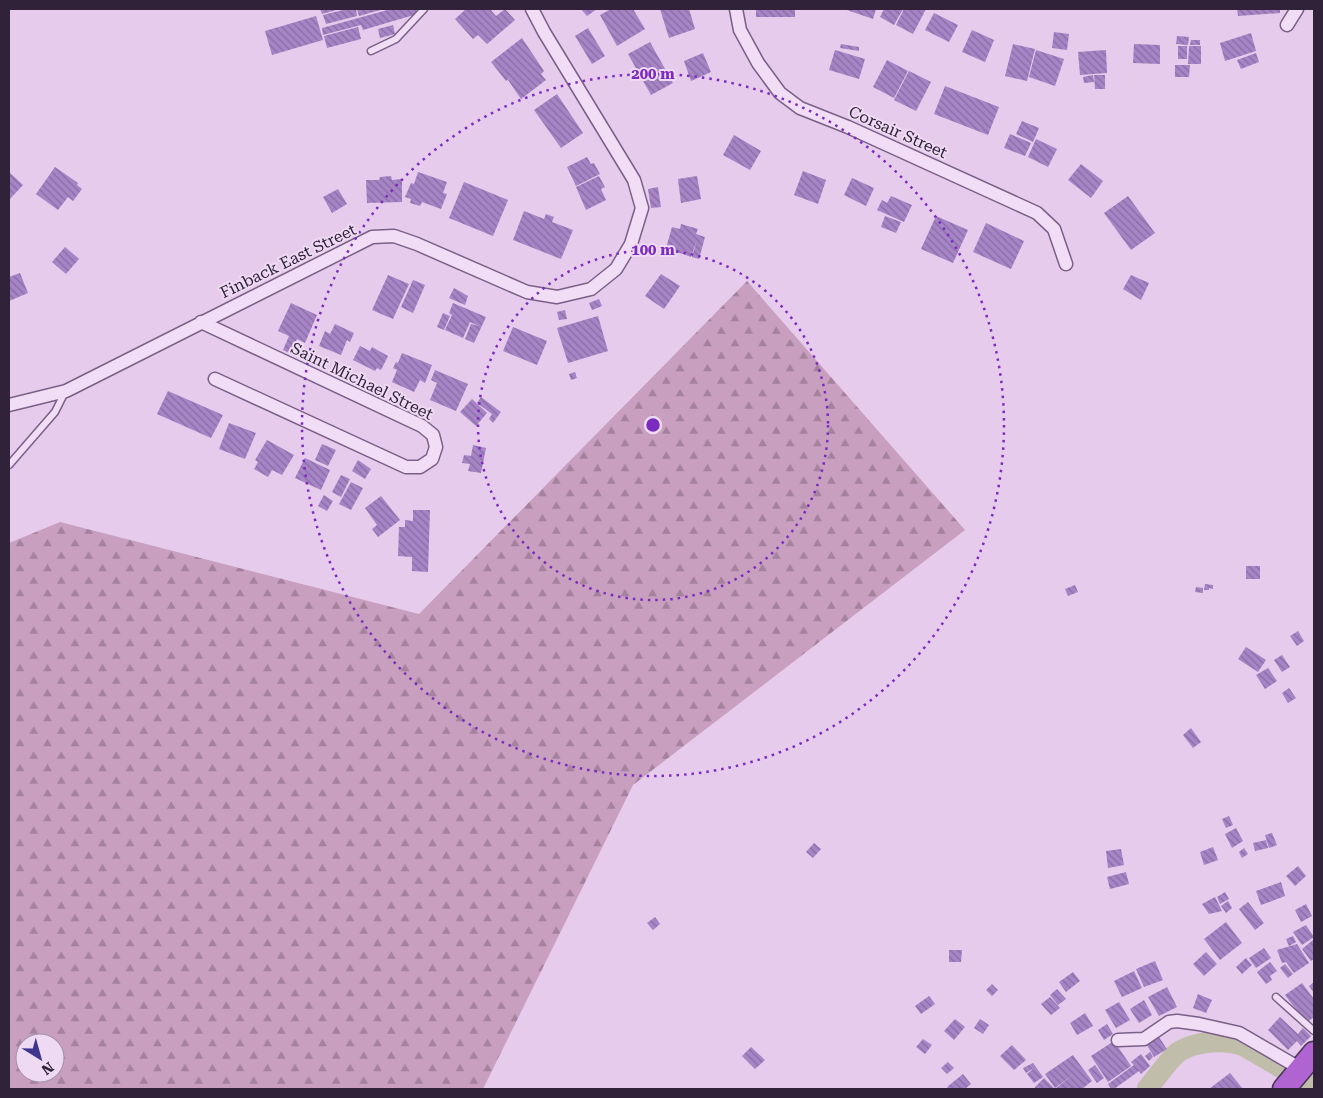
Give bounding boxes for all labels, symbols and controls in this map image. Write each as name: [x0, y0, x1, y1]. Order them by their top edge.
text: 200 m: [631, 65, 675, 83]
street label: Corsair Street: [846, 102, 950, 162]
street label: Finback East Street: [217, 220, 359, 302]
text: 100 m: [631, 241, 675, 259]
street label: Saint Michael Street: [288, 338, 436, 424]
centre of rings: [644, 416, 662, 434]
north arrow: [15, 1033, 65, 1083]
text: N: [39, 1059, 57, 1078]

